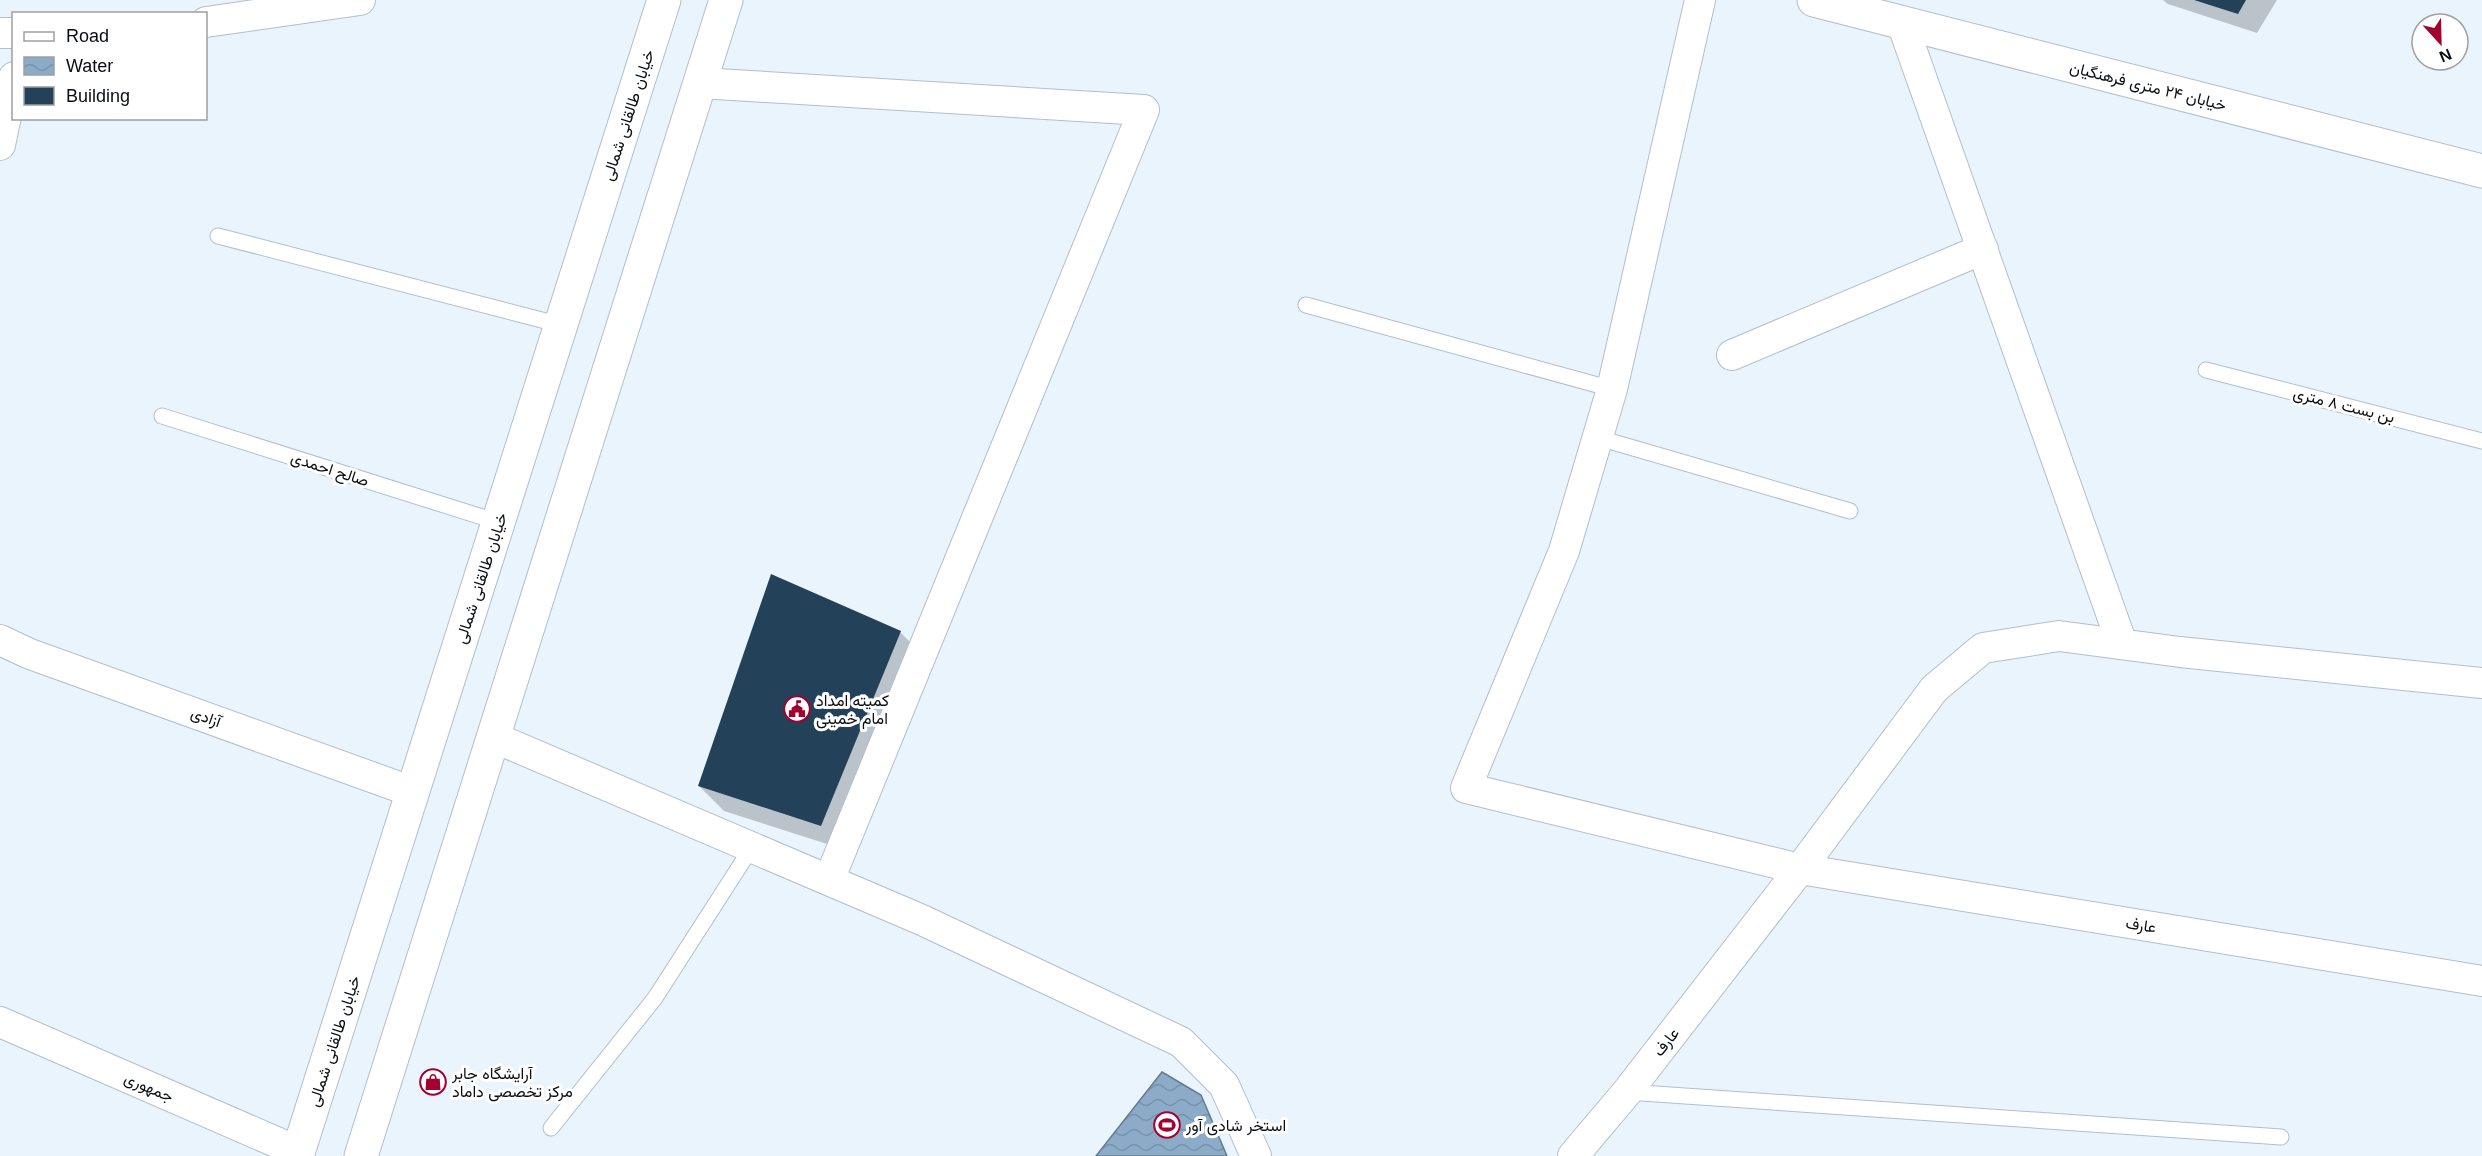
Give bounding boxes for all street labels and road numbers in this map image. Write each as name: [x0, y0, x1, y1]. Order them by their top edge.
street label: خیابان طالقانی شمالی: [599, 47, 659, 183]
street label: خیابان ۲۴ متری فرهنگیان: [2067, 58, 2228, 116]
street label: بن بست ۸ متری: [2291, 384, 2396, 428]
street label: صالح احمدی: [288, 448, 371, 492]
street label: خیابان طالقانی شمالی: [452, 510, 512, 646]
street label: آزادی: [188, 704, 225, 733]
street label: عارف: [2124, 914, 2158, 938]
street label: خیابان طالقانی شمالی: [305, 973, 365, 1109]
street label: عارف: [1650, 1025, 1684, 1061]
street label: جمهوری: [121, 1069, 176, 1107]

